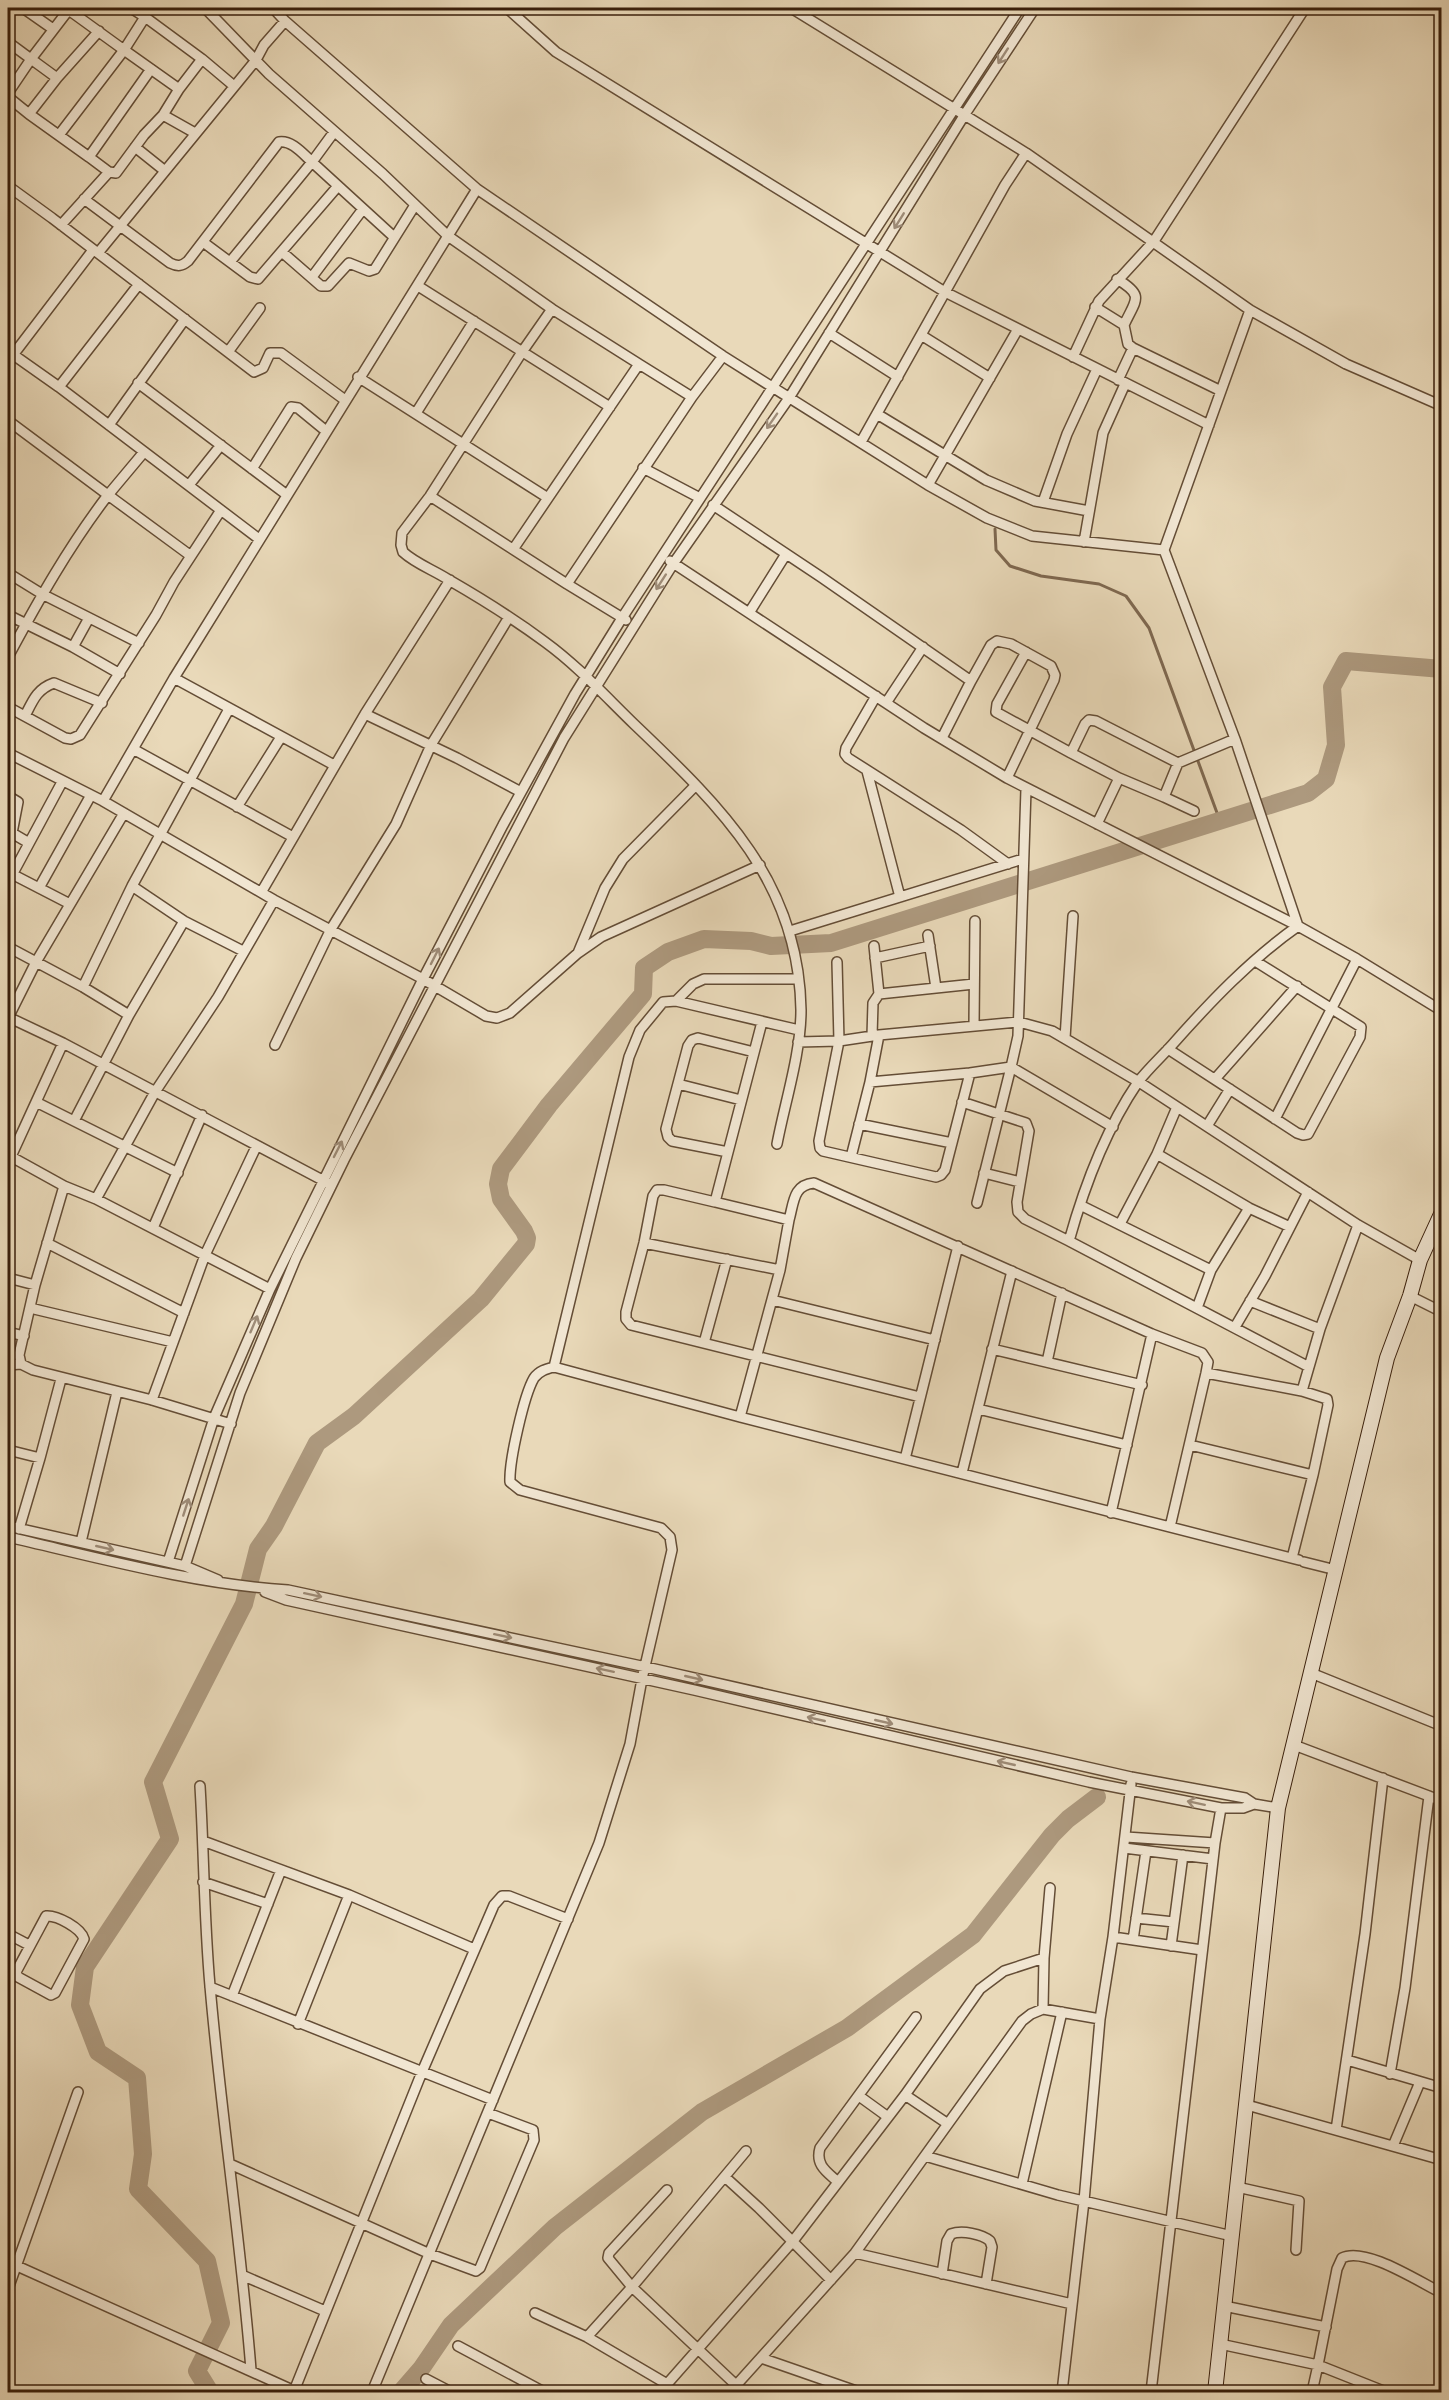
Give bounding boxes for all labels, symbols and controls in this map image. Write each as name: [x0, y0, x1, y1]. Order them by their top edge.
one-way arrow: [997, 48, 1009, 64]
one-way arrow: [893, 212, 905, 229]
one-way arrow: [766, 413, 778, 429]
one-way arrow: [655, 573, 667, 590]
one-way arrow: [430, 947, 442, 965]
one-way arrow: [333, 1140, 345, 1158]
one-way arrow: [249, 1316, 260, 1334]
one-way arrow: [181, 1498, 192, 1517]
one-way arrow: [96, 1542, 115, 1554]
one-way arrow: [303, 1590, 322, 1602]
one-way arrow: [493, 1631, 513, 1642]
one-way arrow: [596, 1664, 615, 1676]
one-way arrow: [684, 1672, 703, 1684]
one-way arrow: [806, 1712, 825, 1724]
one-way arrow: [874, 1716, 893, 1728]
one-way arrow: [996, 1757, 1016, 1768]
one-way arrow: [1187, 1797, 1207, 1808]

